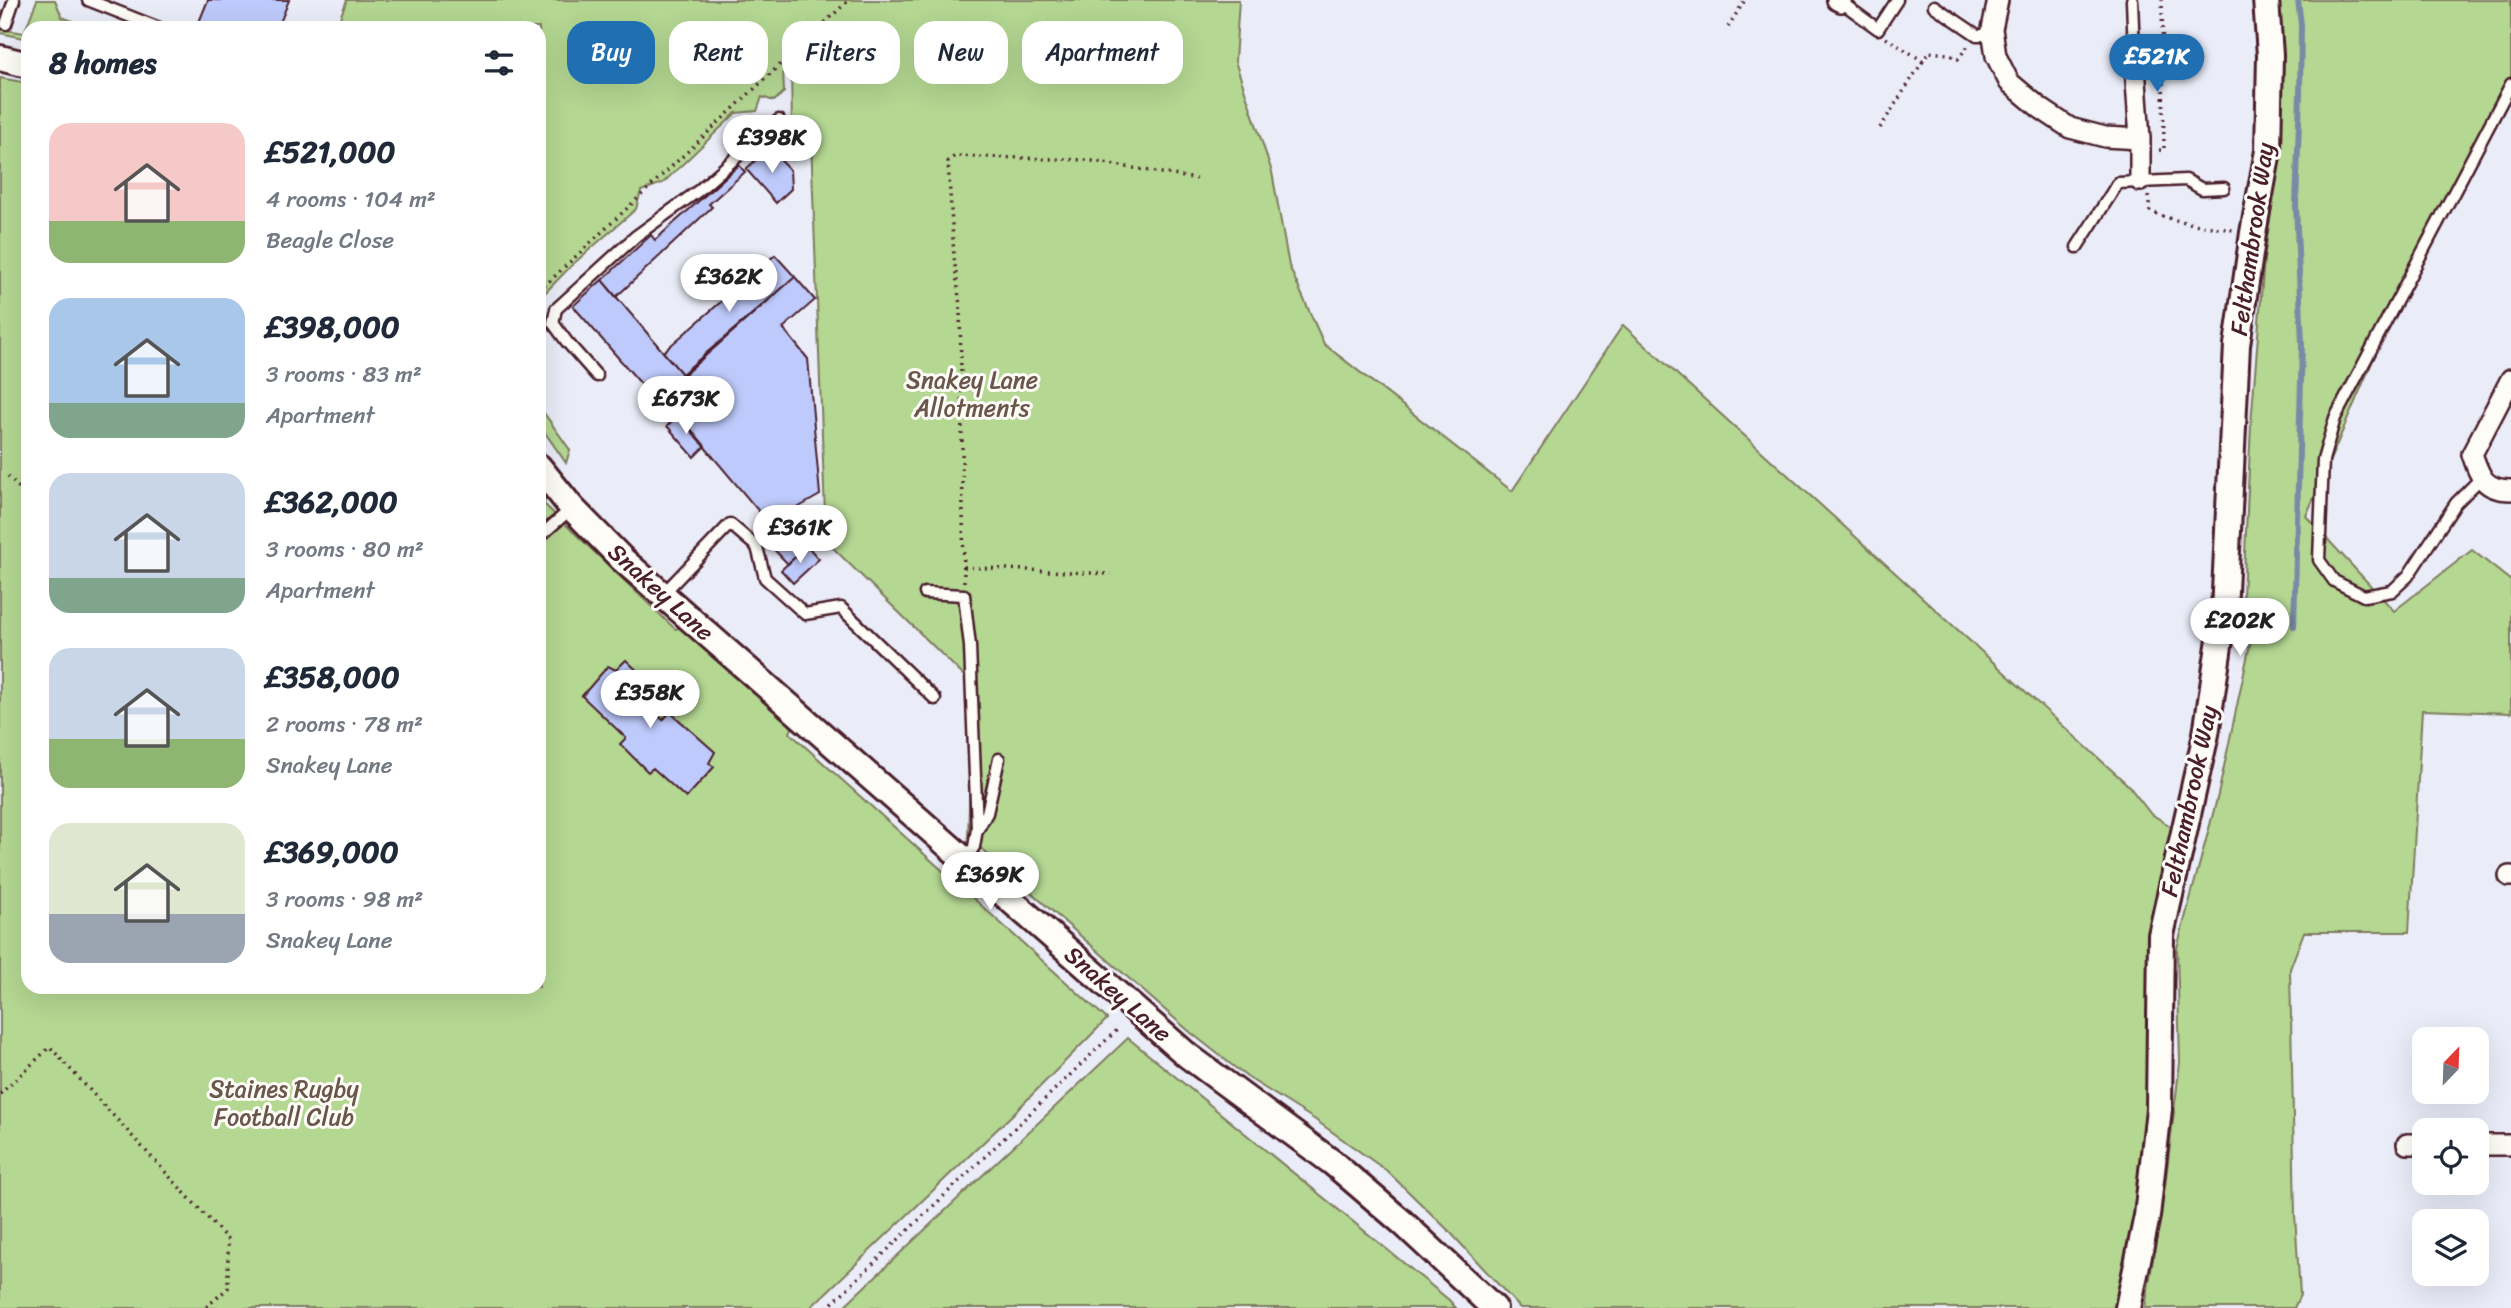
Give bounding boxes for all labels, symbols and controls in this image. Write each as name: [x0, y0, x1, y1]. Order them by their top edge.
chip: Buy: [567, 21, 655, 84]
chip: Rent: [669, 21, 768, 84]
chip: Filters: [782, 21, 900, 84]
chip: New: [914, 21, 1008, 84]
chip: Apartment: [1022, 21, 1183, 84]
pin: £521K: [2108, 34, 2206, 94]
text: 8 homes: [49, 36, 157, 90]
text: £521K: [2125, 36, 2189, 77]
icon: filters: [480, 44, 518, 82]
pin: £398K: [723, 116, 821, 175]
text: £398K: [739, 117, 805, 158]
text: £521,000: [266, 125, 395, 179]
street label: Felthambrook Way: [2218, 139, 2286, 338]
icon: home: [105, 151, 189, 235]
text: 4 rooms · 104 m²: [266, 179, 436, 220]
text: Beagle Close: [266, 220, 394, 261]
pin: £362K: [680, 254, 778, 314]
text: £362K: [696, 256, 762, 297]
text: £398,000: [266, 300, 400, 354]
icon: home: [105, 326, 189, 410]
text: 3 rooms · 83 m²: [266, 354, 422, 395]
park label: Snakey Lane Allotments: [906, 359, 1038, 429]
pin: £673K: [637, 376, 735, 436]
text: £673K: [654, 378, 719, 419]
text: Apartment: [266, 395, 375, 436]
text: £362,000: [266, 475, 398, 529]
icon: home: [105, 501, 189, 585]
pin: £361K: [751, 505, 849, 565]
text: £361K: [769, 507, 831, 548]
text: 3 rooms · 80 m²: [266, 529, 424, 570]
street label: Snakey Lane: [598, 532, 724, 652]
text: Apartment: [266, 570, 375, 611]
pin: £202K: [2191, 598, 2289, 658]
text: £202K: [2206, 600, 2274, 641]
text: £358,000: [266, 650, 400, 704]
pin: £358K: [601, 670, 699, 730]
text: £358K: [617, 672, 683, 713]
icon: home: [105, 676, 189, 760]
street label: Felthambrook Way: [2148, 701, 2230, 901]
text: 2 rooms · 78 m²: [266, 704, 423, 745]
text: Snakey Lane: [266, 745, 393, 786]
text: £369,000: [266, 825, 399, 879]
icon: home: [105, 851, 189, 935]
pin: £369K: [941, 852, 1039, 912]
text: £369K: [957, 854, 1023, 895]
text: 3 rooms · 98 m²: [266, 879, 423, 920]
text: Snakey Lane: [266, 920, 393, 961]
street label: Snakey Lane: [1054, 935, 1182, 1053]
north arrow: [2412, 1027, 2488, 1104]
map controls: [2412, 1027, 2489, 1286]
park label: Staines Rugby Football Club: [209, 1068, 359, 1138]
button: locate: [2412, 1118, 2489, 1195]
button: layers: [2412, 1209, 2489, 1286]

